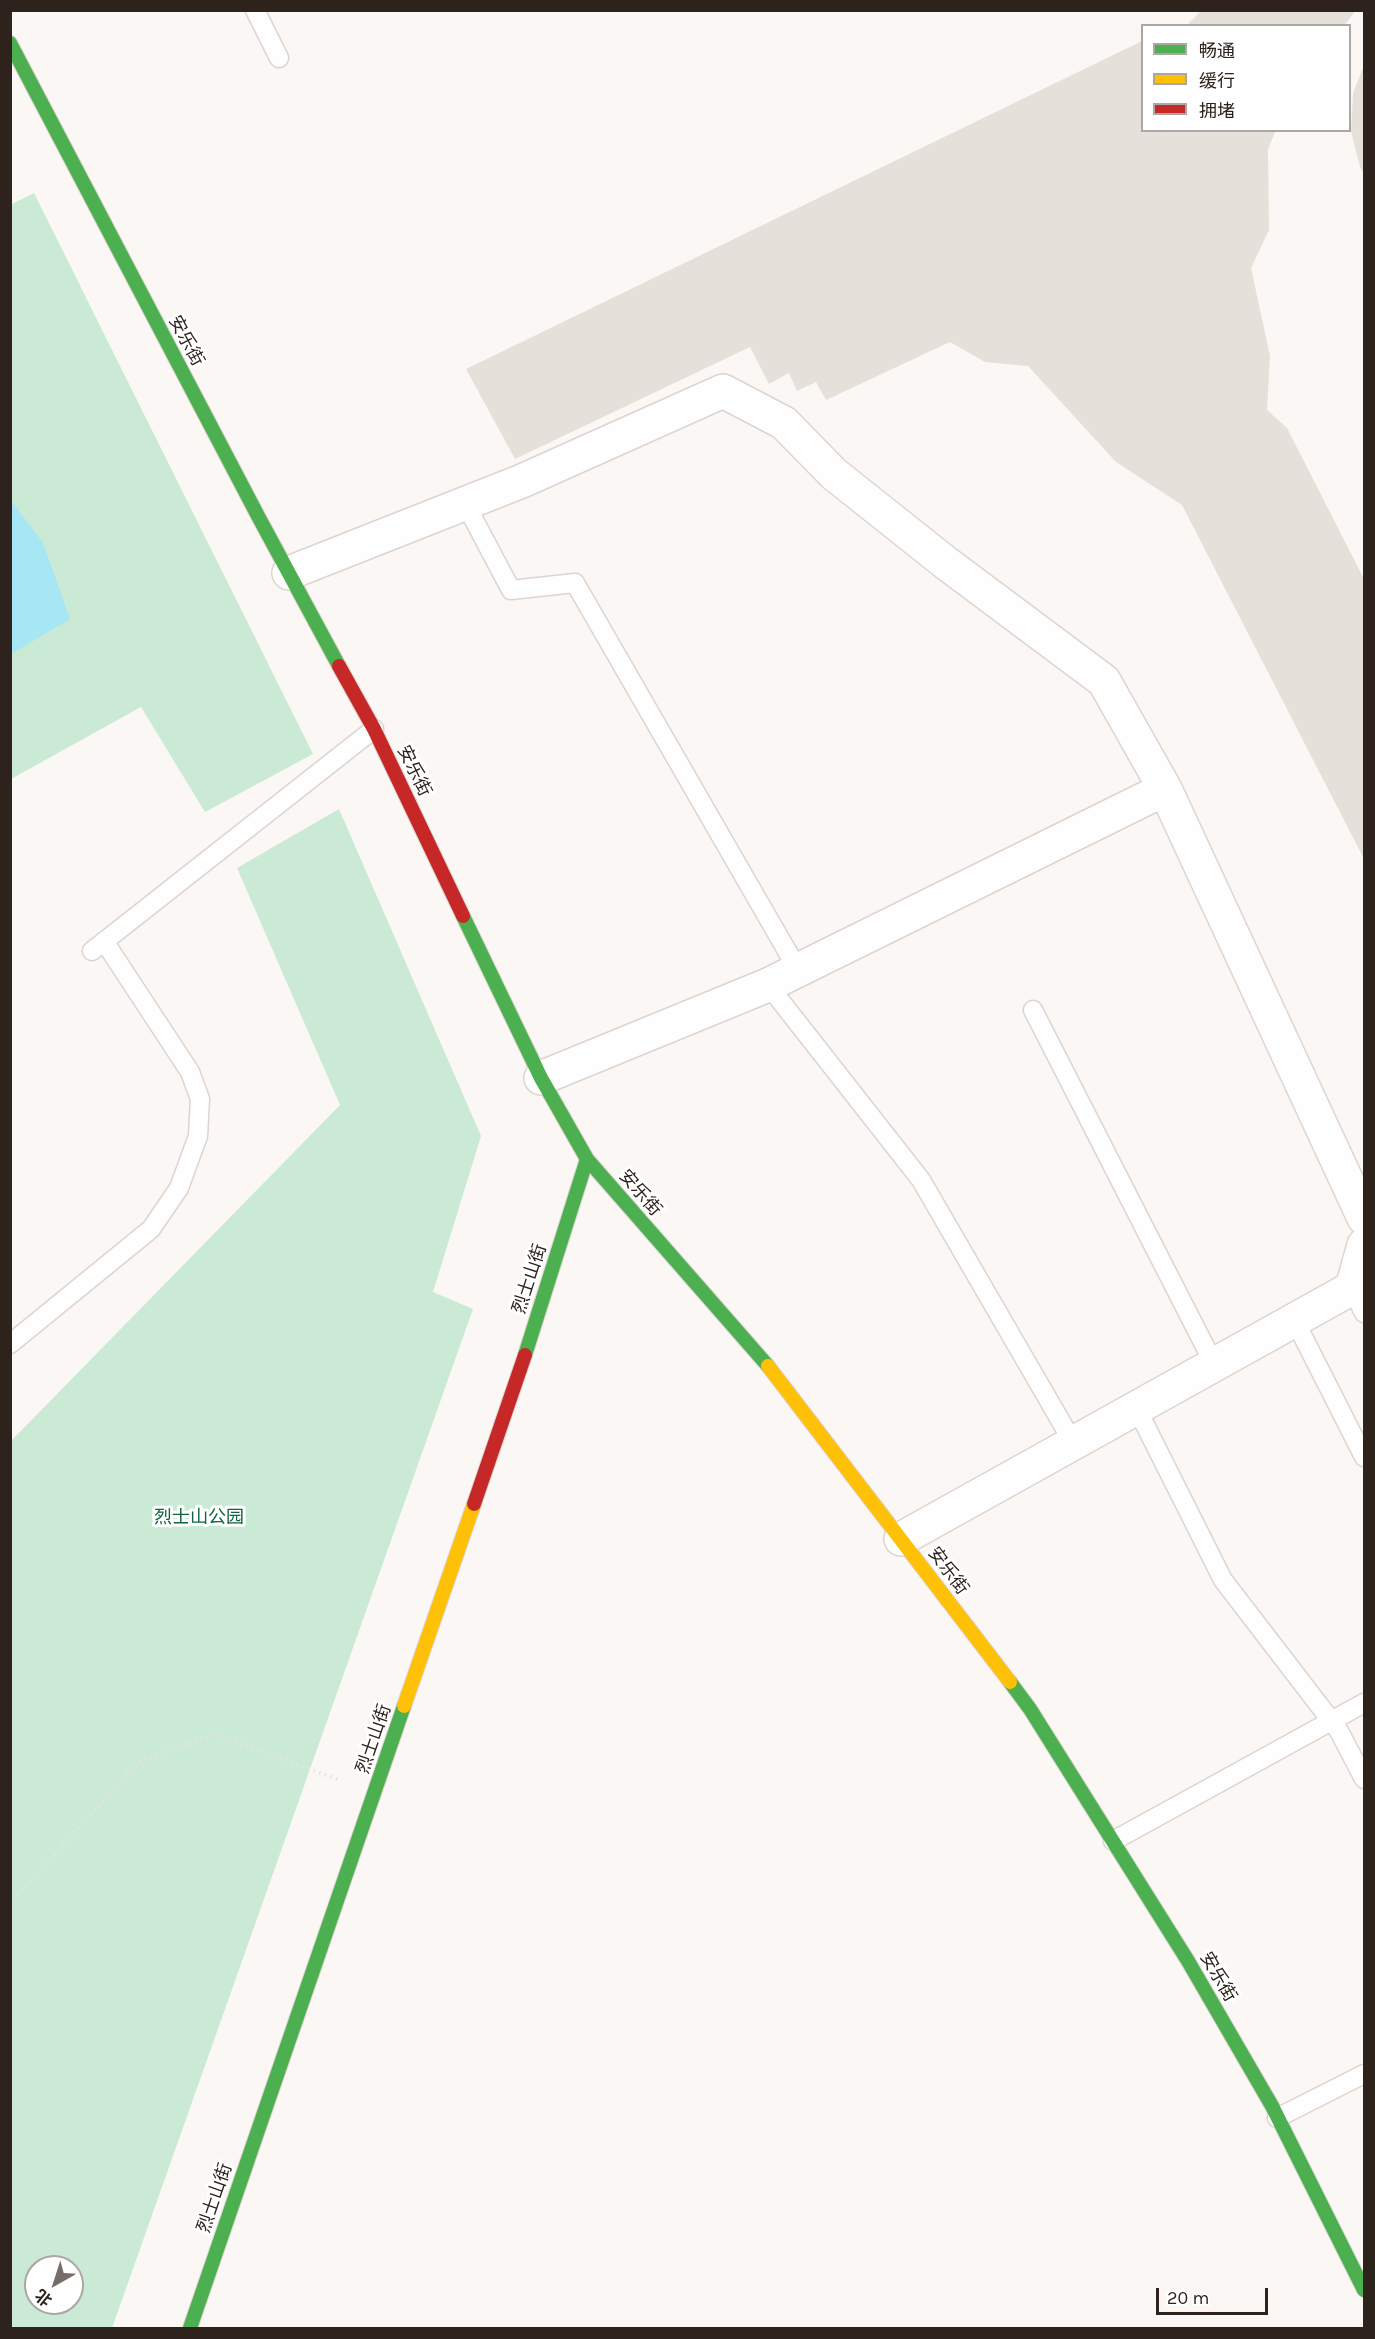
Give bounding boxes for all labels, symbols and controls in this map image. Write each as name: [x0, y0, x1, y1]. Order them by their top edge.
legend: [1141, 24, 1351, 132]
text: 畅通: [1199, 40, 1235, 62]
text: 缓行: [1199, 70, 1235, 92]
text: 拥堵: [1199, 100, 1235, 122]
street label: 安乐街: [164, 312, 208, 370]
street label: 安乐街: [392, 742, 436, 800]
street label: 安乐街: [614, 1166, 666, 1220]
street label: 烈士山街: [509, 1241, 551, 1317]
park label: 烈士山公园: [154, 1507, 244, 1529]
street label: 安乐街: [923, 1543, 973, 1599]
street label: 烈士山街: [352, 1701, 396, 1777]
street label: 安乐街: [1195, 1948, 1241, 2006]
street label: 烈士山街: [193, 2160, 237, 2236]
north arrow: [24, 2255, 84, 2315]
scale bar: [1159, 2276, 1272, 2314]
text: 北: [31, 2285, 56, 2310]
text: 20 m: [1167, 2287, 1209, 2309]

